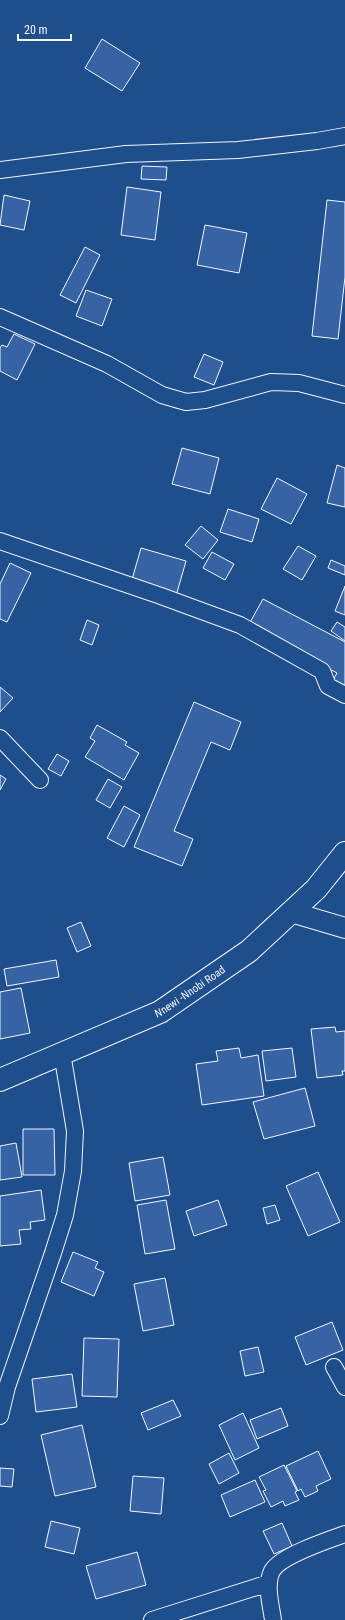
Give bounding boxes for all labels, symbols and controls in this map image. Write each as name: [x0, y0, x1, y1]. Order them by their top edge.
scale bar: [18, 16, 71, 42]
text: 20 m: [24, 23, 48, 37]
street label: Nnewi -Nnobi Road: [153, 963, 228, 1020]

